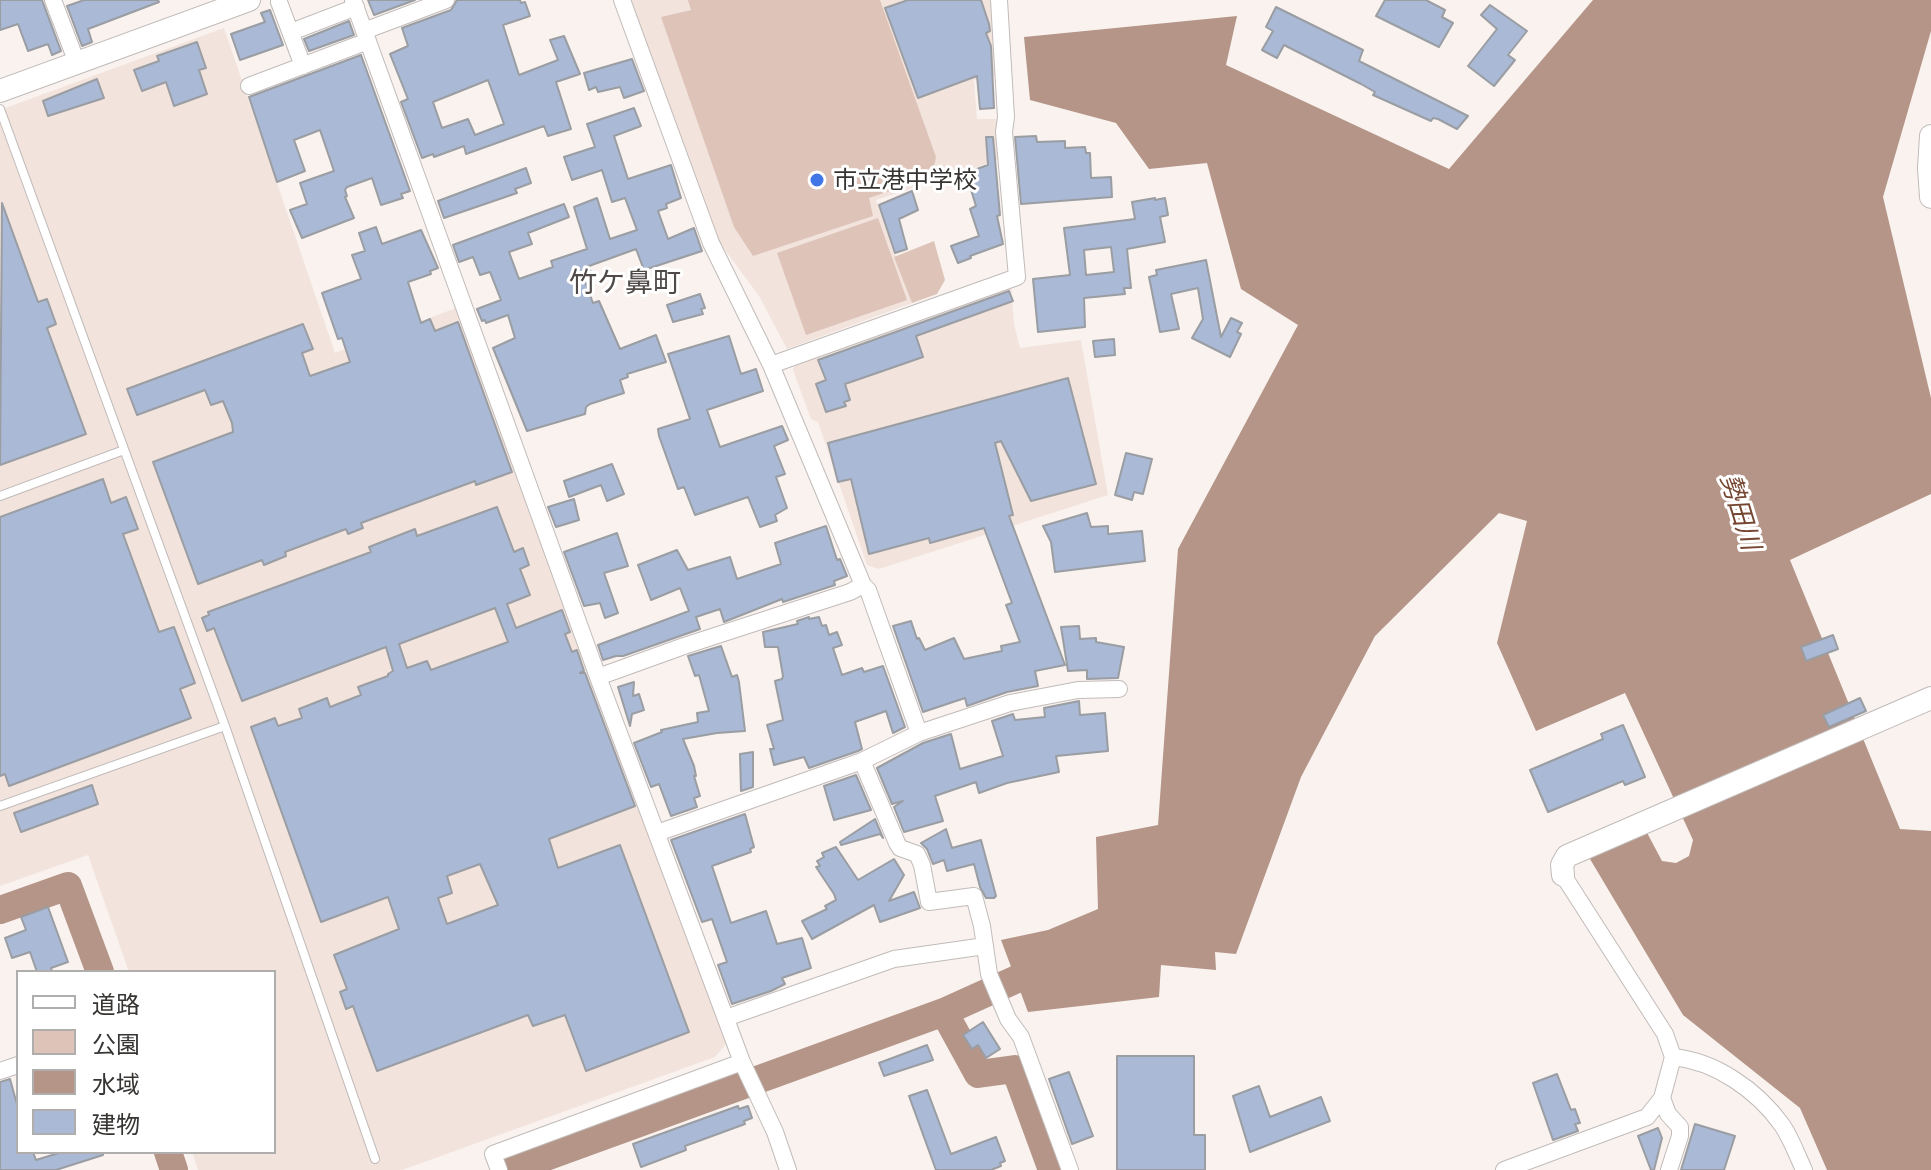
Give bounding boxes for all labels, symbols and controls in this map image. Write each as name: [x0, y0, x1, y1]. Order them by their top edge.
place label: 市立港中学校: [833, 166, 977, 194]
marker: 市立港中学校: [808, 171, 826, 189]
district label: 竹ケ鼻町: [569, 266, 681, 300]
water label: 勢田川: [1714, 470, 1766, 554]
legend: [16, 970, 276, 1154]
text: 道路: [92, 989, 140, 1018]
text: 公園: [92, 1029, 140, 1058]
text: 水域: [92, 1069, 140, 1098]
text: 建物: [92, 1109, 140, 1138]

